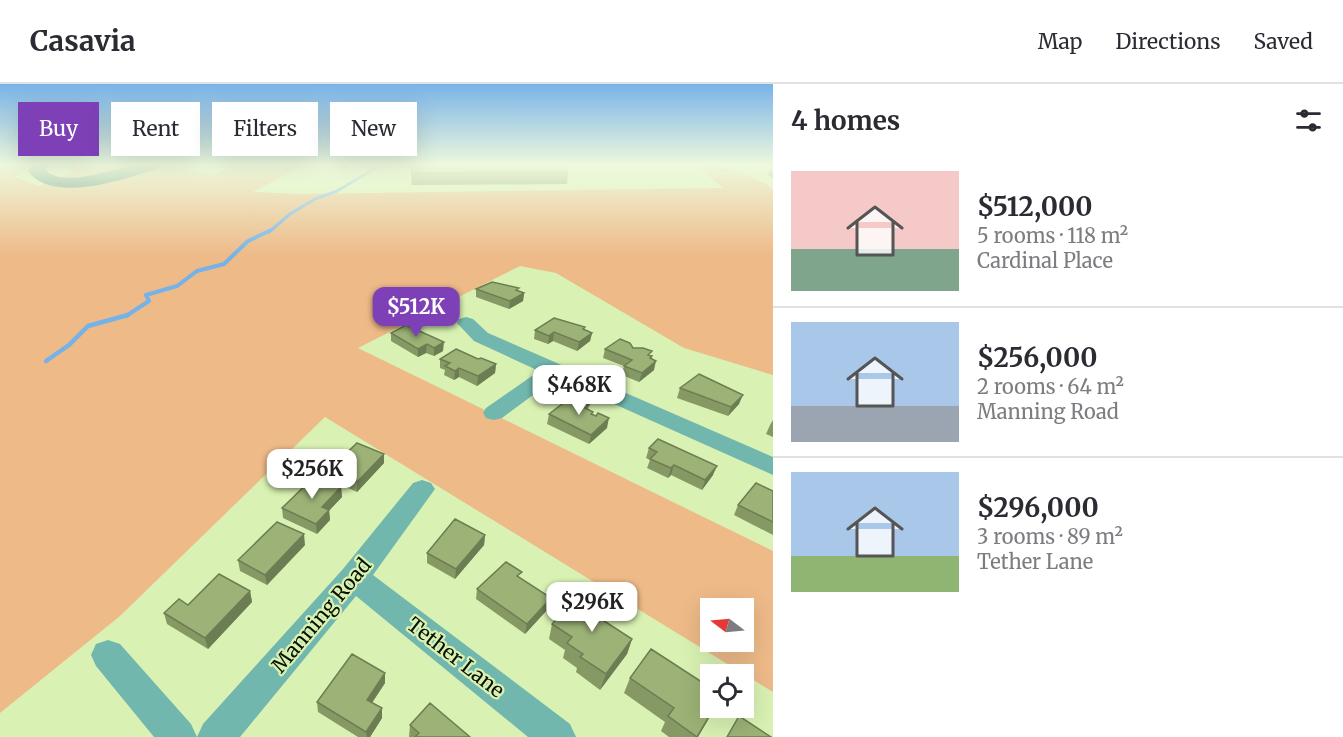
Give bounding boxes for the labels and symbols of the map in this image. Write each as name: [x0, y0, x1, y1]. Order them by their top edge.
pin: $512K: [374, 287, 458, 338]
pin: $468K: [537, 365, 621, 416]
pin: $256K: [270, 449, 354, 500]
street label: Manning Road: [266, 553, 376, 677]
pin: $296K: [550, 582, 634, 633]
north arrow: [700, 598, 754, 652]
street label: Tether Lane: [403, 611, 509, 703]

